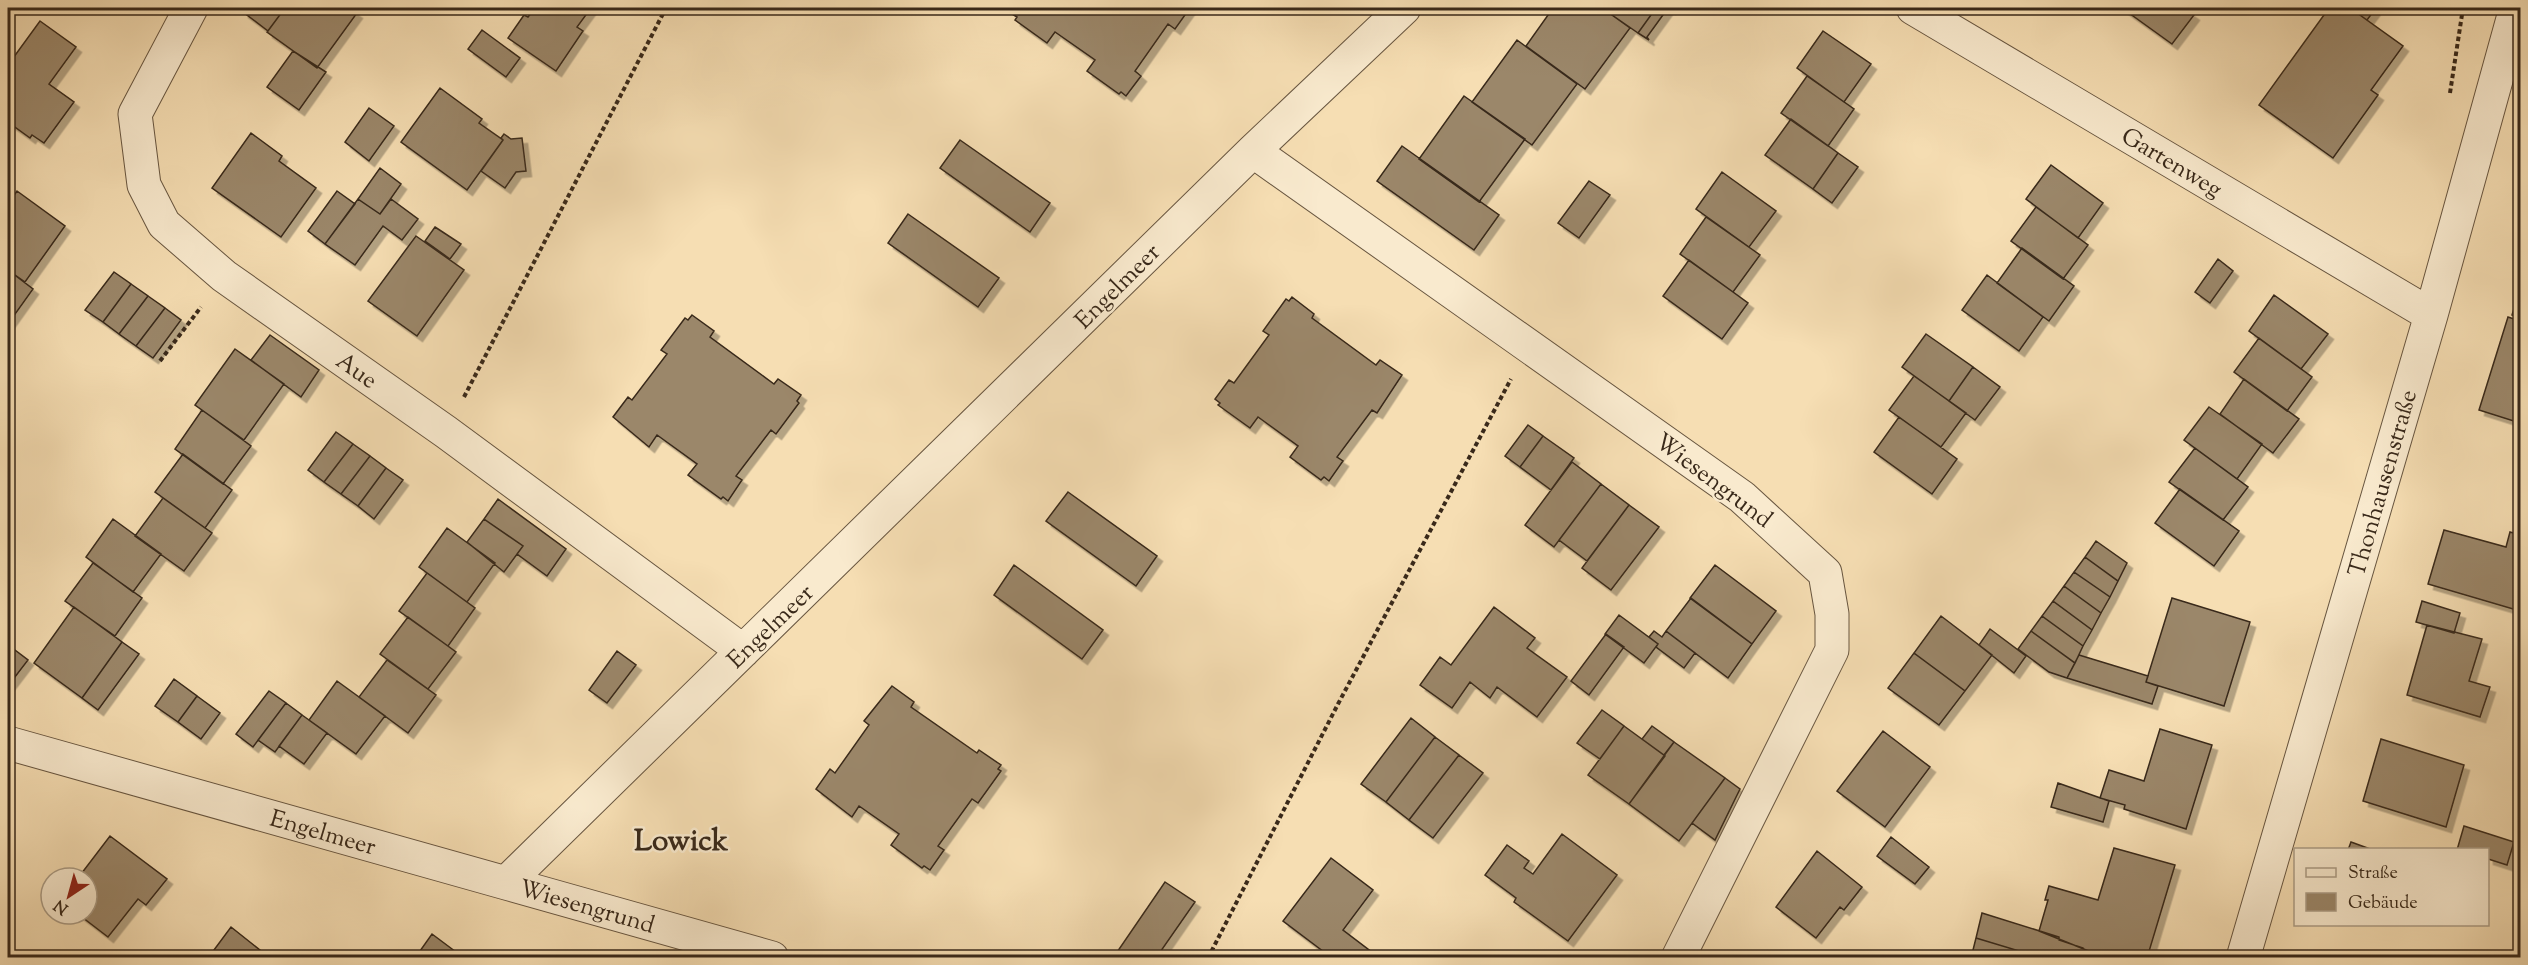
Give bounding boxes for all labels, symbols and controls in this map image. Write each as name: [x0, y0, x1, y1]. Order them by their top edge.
street label: Gartenweg: [2114, 120, 2228, 207]
street label: Engelmeer: [1068, 237, 1169, 338]
street label: Aue: [328, 345, 383, 398]
street label: Thonhausenstraße: [2341, 386, 2427, 581]
street label: Wiesengrund: [1647, 426, 1779, 537]
street label: Engelmeer: [720, 577, 822, 677]
street label: Engelmeer: [265, 803, 379, 865]
district label: Lowick: [634, 821, 729, 864]
legend: [2294, 848, 2489, 926]
text: Straße: [2348, 861, 2398, 887]
north arrow: [39, 866, 99, 926]
street label: Wiesengrund: [515, 872, 659, 944]
text: Gebäude: [2348, 891, 2418, 917]
text: N: [50, 893, 74, 919]

